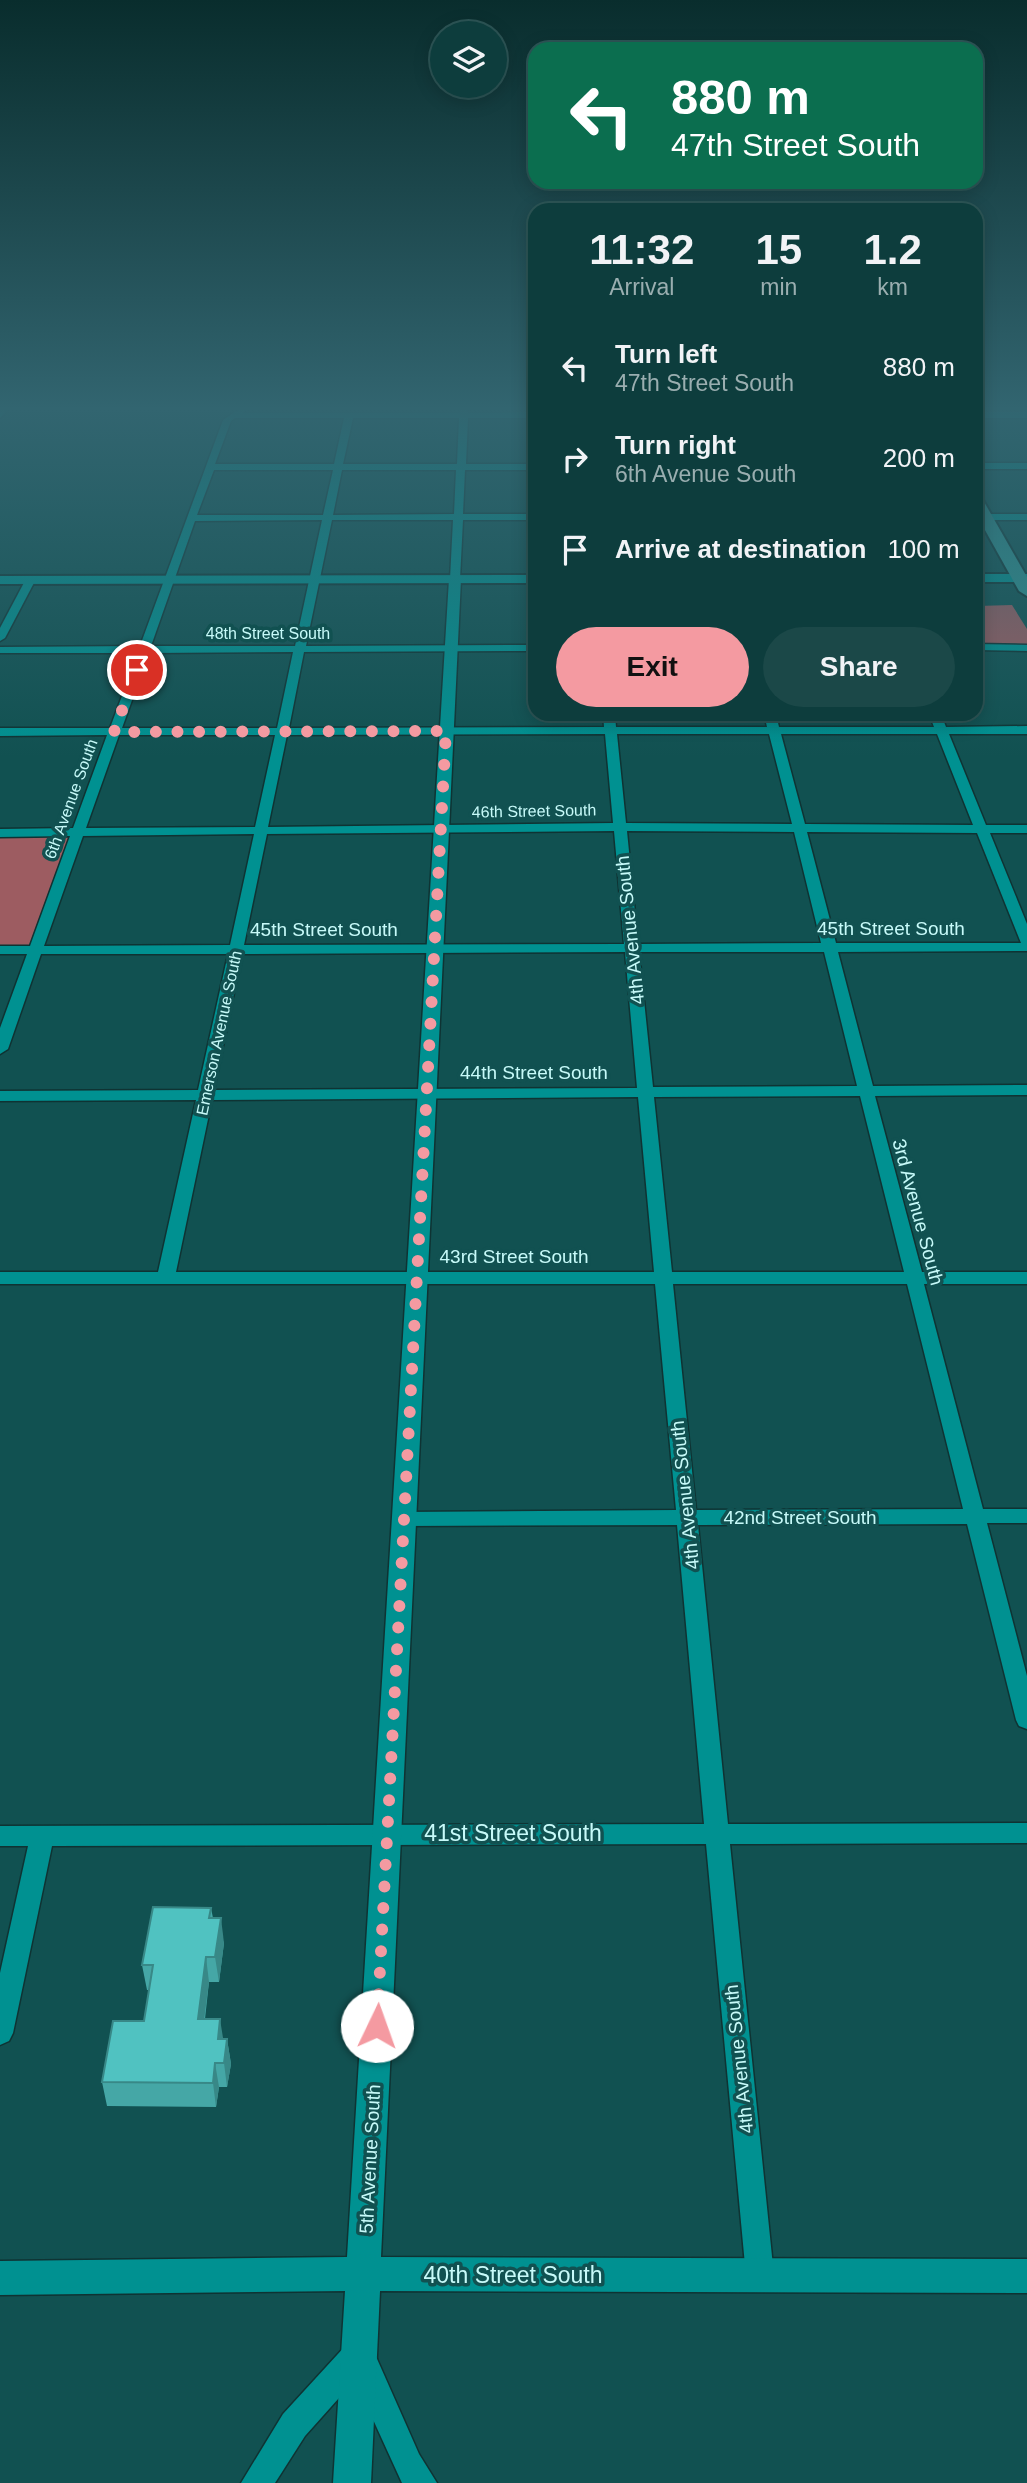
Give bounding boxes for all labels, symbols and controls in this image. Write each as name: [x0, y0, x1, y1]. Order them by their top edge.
map controls: [430, 21, 507, 98]
button: layers: [430, 21, 507, 98]
icon: left: [556, 70, 647, 161]
text: 880 m: [671, 70, 810, 124]
text: 47th Street South: [671, 127, 920, 163]
text: 11:32: [589, 226, 694, 273]
text: 15: [755, 226, 802, 273]
text: 1.2: [863, 226, 922, 273]
text: Arrival: [609, 274, 674, 300]
text: min: [760, 274, 797, 300]
text: km: [877, 274, 908, 300]
text: Turn left: [615, 339, 717, 369]
icon: left: [556, 349, 594, 387]
text: 880 m: [883, 352, 955, 382]
text: 47th Street South: [615, 370, 794, 396]
text: Turn right: [615, 430, 736, 460]
icon: right: [556, 440, 594, 478]
text: 200 m: [883, 443, 955, 473]
text: 6th Avenue South: [615, 461, 796, 487]
icon: arrive: [556, 531, 594, 569]
text: Arrive at destination: [615, 534, 866, 564]
text: 100 m: [887, 534, 960, 564]
street label: 48th Street South: [206, 625, 330, 642]
button: Exit: [556, 627, 749, 707]
button: Share: [763, 627, 955, 707]
pin: [107, 640, 167, 700]
icon: arrive: [118, 651, 156, 689]
street label: 6th Avenue South: [41, 737, 101, 861]
street label: 46th Street South: [472, 801, 596, 821]
street label: 4th Avenue South: [612, 854, 648, 1006]
street label: 45th Street South: [817, 918, 965, 939]
street label: 45th Street South: [250, 919, 398, 940]
street label: Emerson Avenue South: [193, 949, 245, 1117]
street label: 44th Street South: [460, 1062, 608, 1083]
street label: 3rd Avenue South: [888, 1136, 948, 1288]
street label: 43rd Street South: [440, 1246, 588, 1267]
street label: 4th Avenue South: [667, 1419, 703, 1571]
street label: 42nd Street South: [723, 1507, 877, 1528]
street label: 41st Street South: [424, 1820, 602, 1846]
street label: 4th Avenue South: [721, 1983, 757, 2135]
position arrow: [340, 1989, 414, 2063]
street label: 5th Avenue South: [356, 2084, 384, 2234]
street label: 40th Street South: [423, 2262, 603, 2288]

